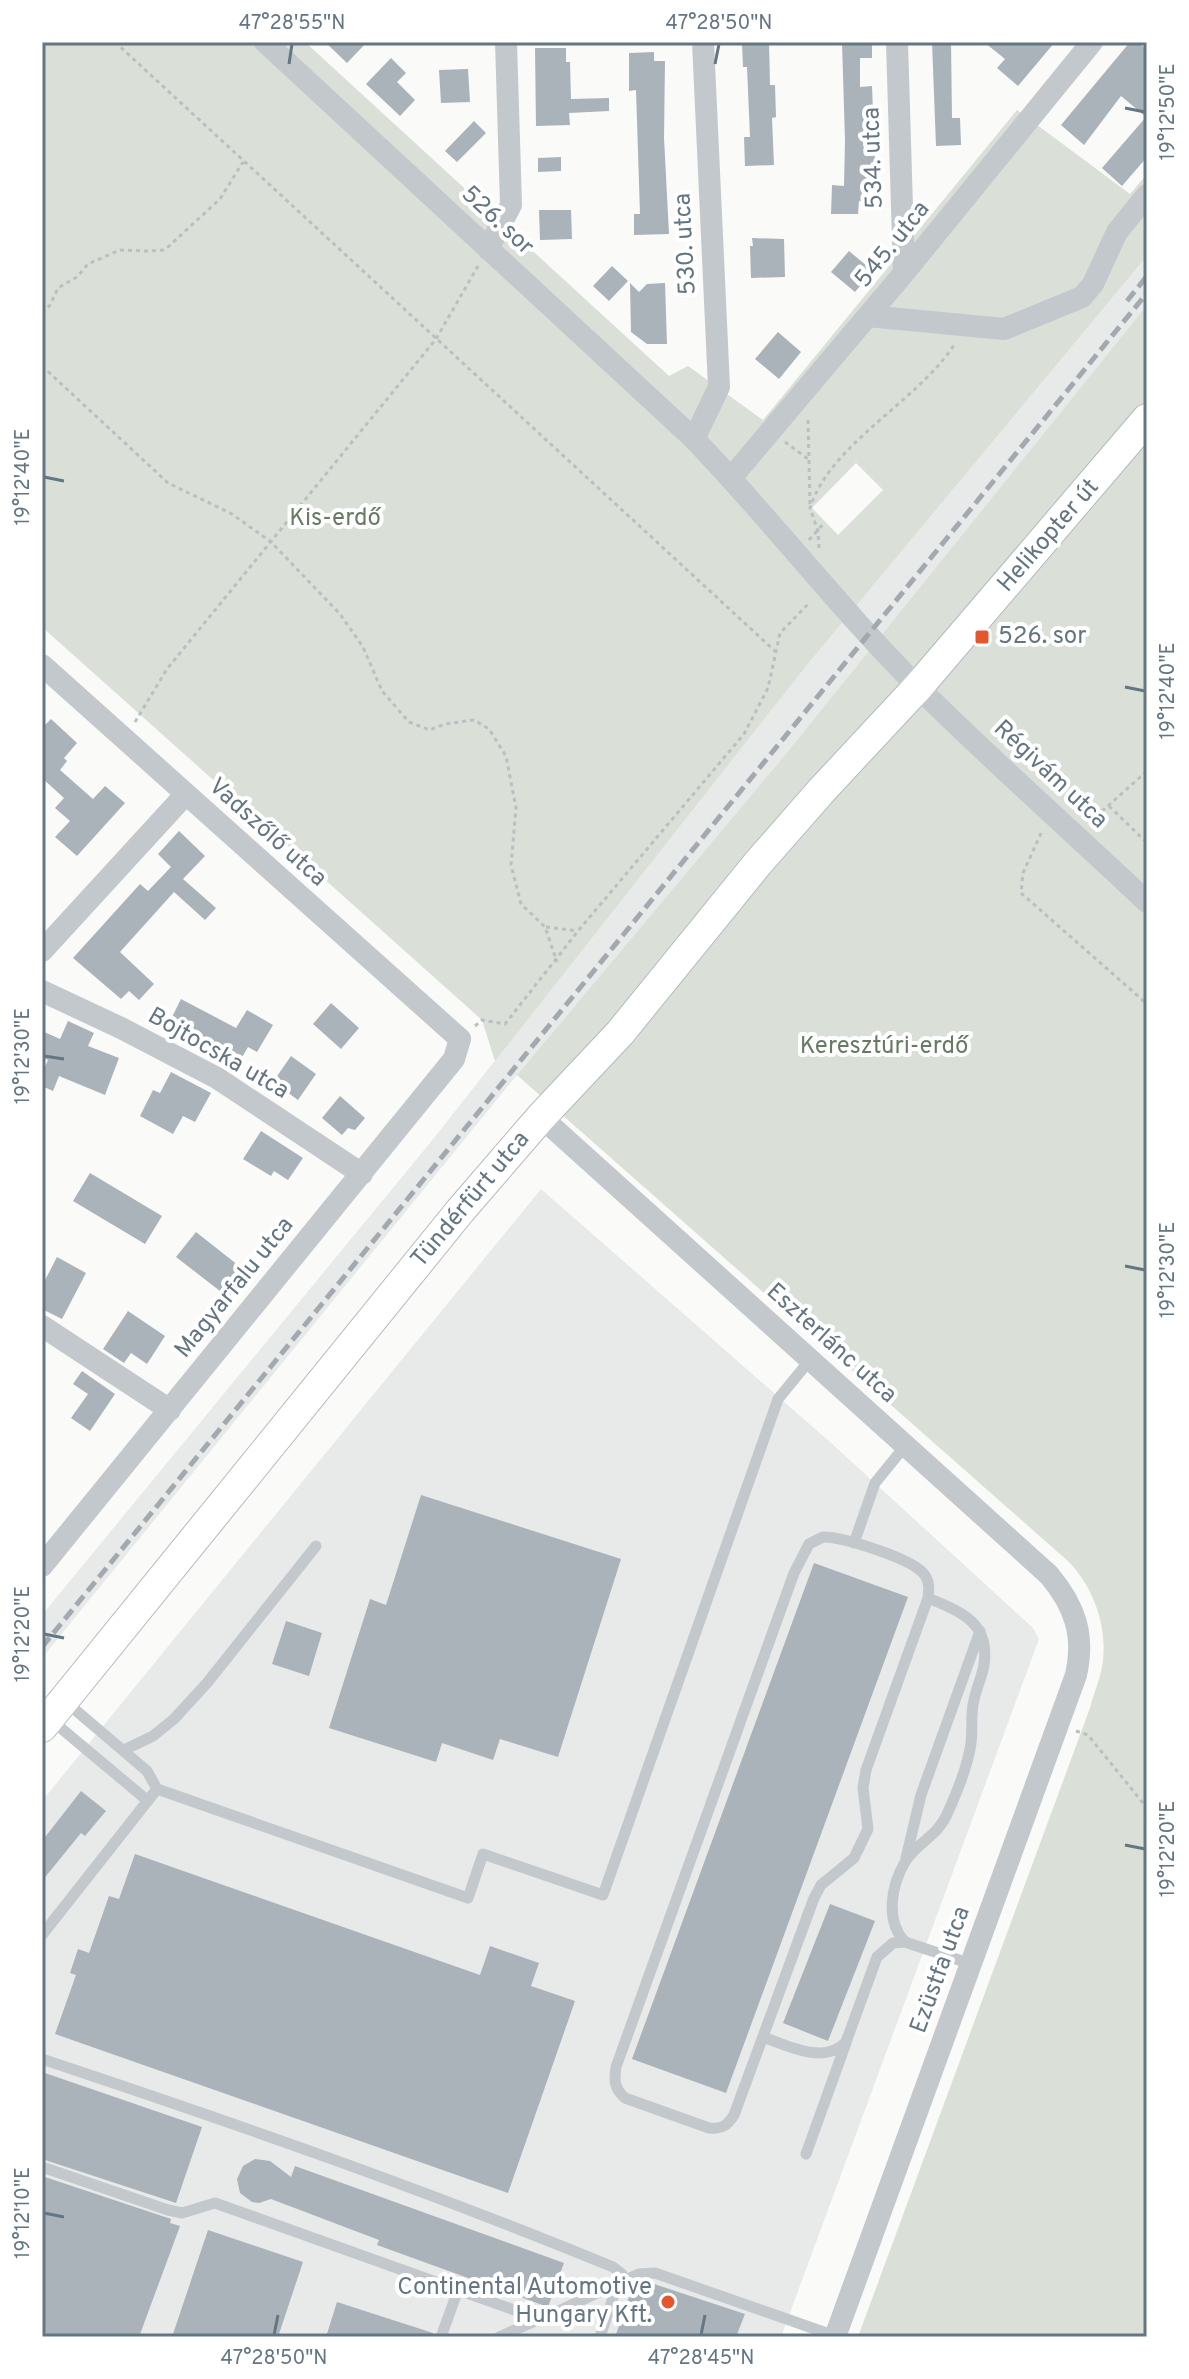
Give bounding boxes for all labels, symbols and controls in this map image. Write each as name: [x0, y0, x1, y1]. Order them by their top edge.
text: 47°28'55"N: [239, 11, 345, 37]
text: 47°28'50"N: [665, 11, 773, 37]
text: 19°12'50"E: [1156, 64, 1182, 160]
street label: 534. utca: [857, 107, 891, 209]
street label: 526. sor: [454, 180, 540, 262]
street label: 530. utca: [668, 192, 704, 296]
street label: 545. utca: [849, 196, 937, 294]
text: 19°12'40"E: [11, 429, 37, 525]
street label: Helikopter út: [992, 473, 1106, 599]
park label: Kis-erdő: [289, 504, 382, 534]
place label: 526. sor: [998, 622, 1086, 652]
marker: 526. sor: [973, 628, 991, 646]
text: 19°12'40"E: [1156, 643, 1182, 739]
street label: Régivám utca: [987, 714, 1113, 836]
street label: Vadszőlő utca: [202, 772, 332, 894]
street label: Bojtocska utca: [142, 1001, 294, 1107]
text: 19°12'30"E: [11, 1008, 37, 1104]
park label: Keresztúri-erdő: [800, 1032, 970, 1062]
street label: Tündérfürt utca: [405, 1126, 537, 1274]
street label: Magyarfalu utca: [169, 1211, 301, 1365]
text: 19°12'30"E: [1156, 1222, 1182, 1318]
street label: Eszterlánc utca: [759, 1278, 903, 1410]
text: 19°12'20"E: [11, 1586, 37, 1682]
text: 19°12'20"E: [1156, 1801, 1182, 1897]
street label: Ezüstfa utca: [904, 1902, 978, 2038]
text: 19°12'10"E: [11, 2167, 37, 2259]
place label: Continental Automotive Hungary Kft.: [397, 2273, 652, 2331]
marker: Continental Automotive Hungary Kft.: [659, 2293, 677, 2311]
text: 47°28'50"N: [220, 2346, 328, 2372]
text: 47°28'45"N: [648, 2346, 754, 2372]

